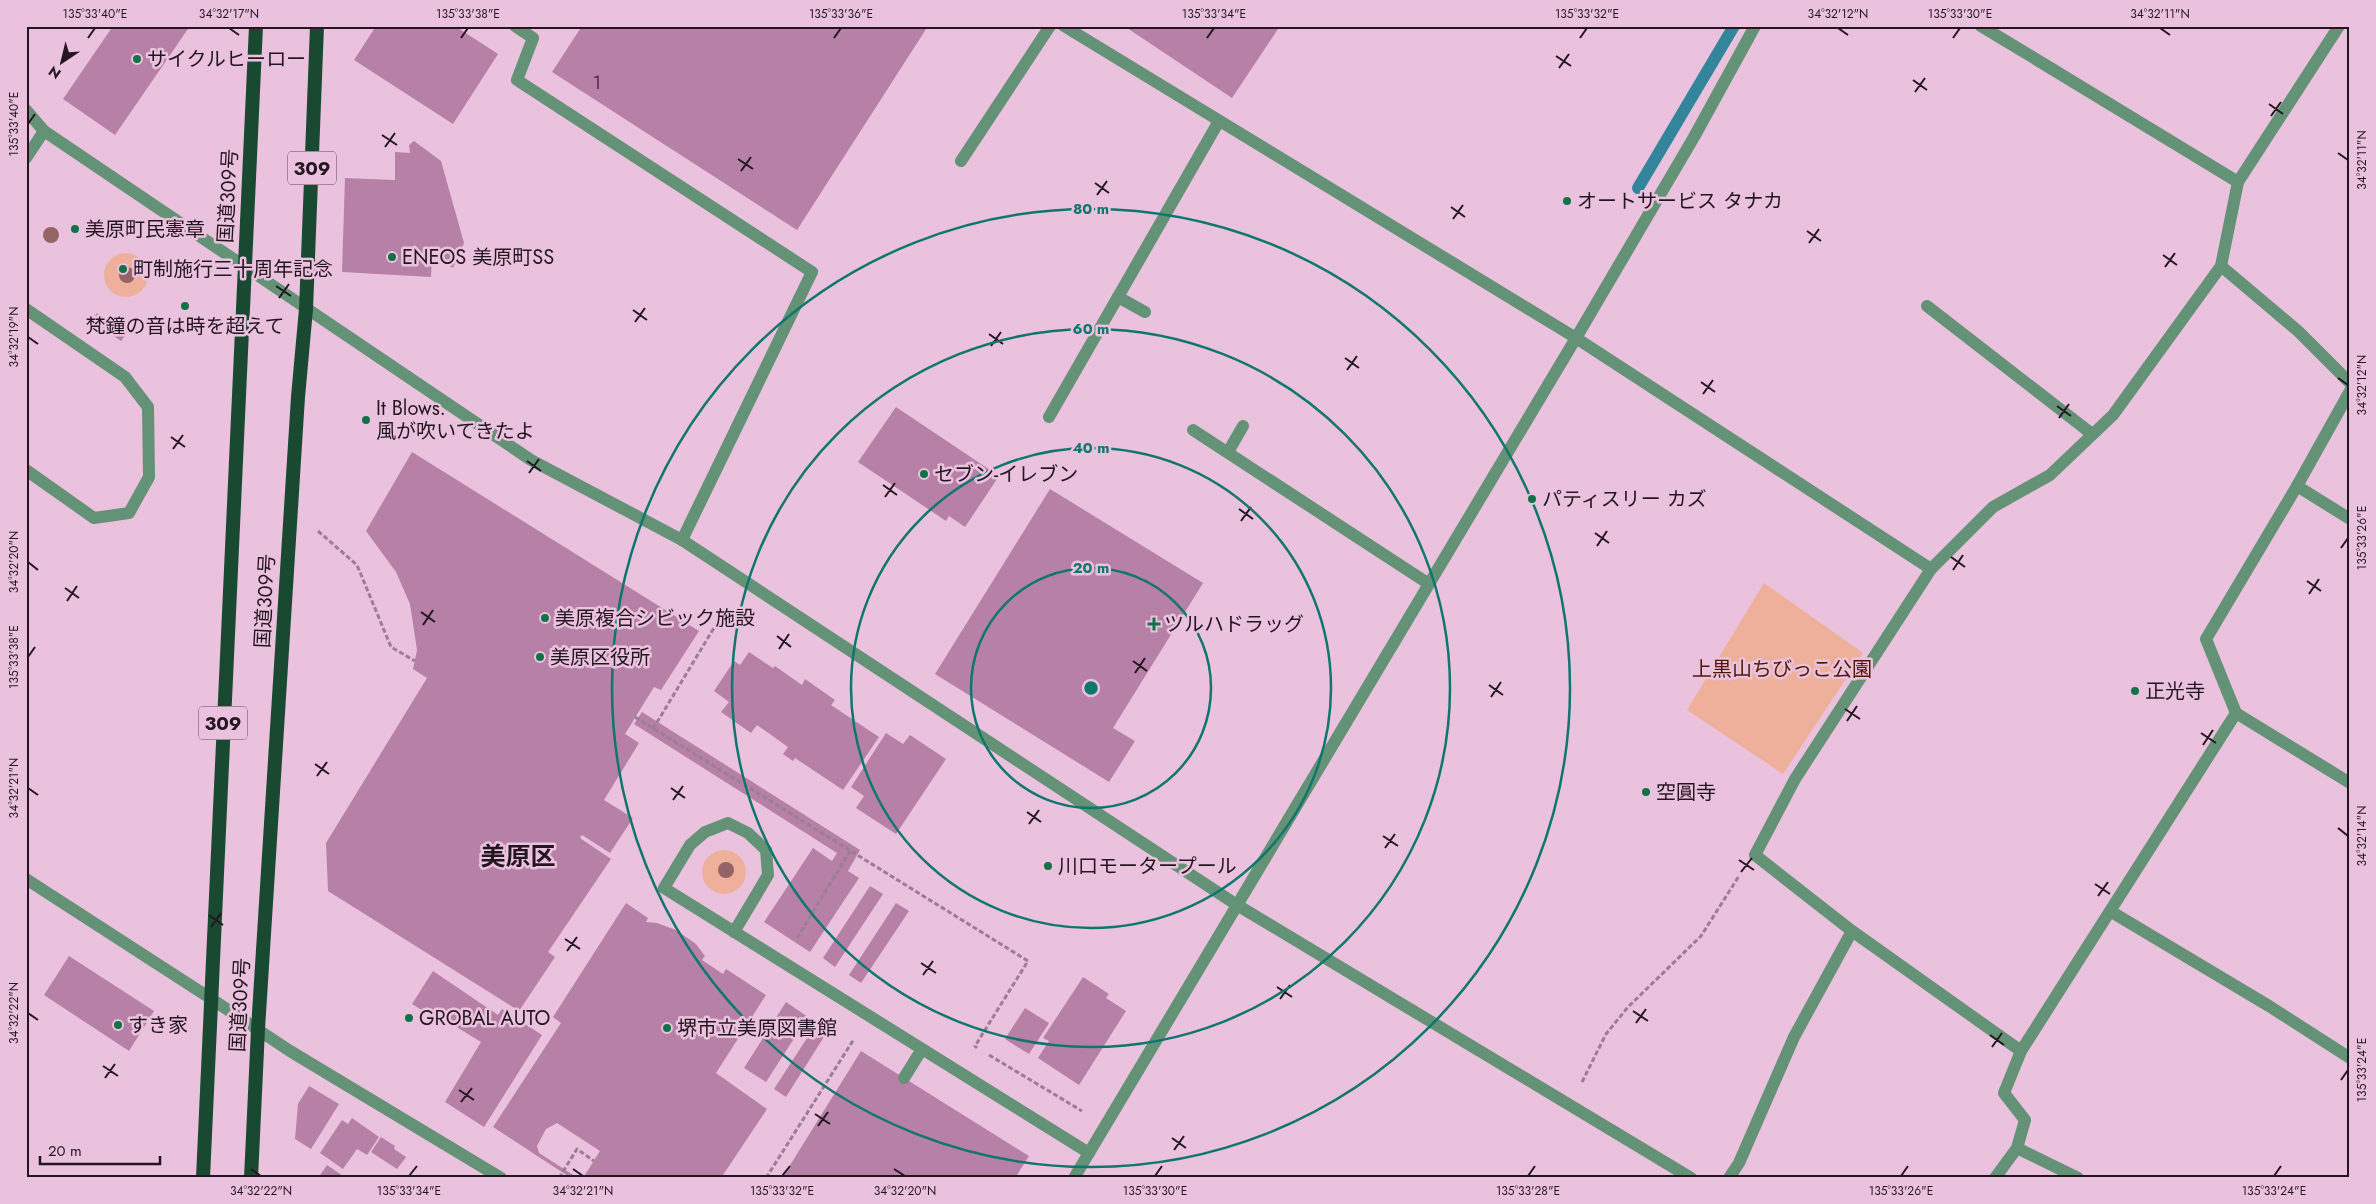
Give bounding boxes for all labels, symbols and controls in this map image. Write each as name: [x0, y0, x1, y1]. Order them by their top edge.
text: 135°33'40"E: [63, 5, 127, 23]
text: 34°32'17"N: [199, 5, 259, 23]
text: 135°33'38"E: [436, 5, 500, 23]
text: 135°33'36"E: [809, 5, 873, 23]
text: 135°33'34"E: [1182, 5, 1246, 23]
text: 135°33'32"E: [1555, 5, 1619, 23]
text: 34°32'12"N: [1808, 5, 1868, 23]
text: 135°33'30"E: [1928, 5, 1992, 23]
text: 34°32'11"N: [2130, 5, 2190, 23]
north arrow: [38, 38, 88, 88]
place label: サイクルヒーロー: [147, 45, 306, 74]
marker: サイクルヒーロー: [131, 53, 143, 65]
text: N: [44, 61, 65, 84]
house number: 1: [593, 70, 601, 96]
text: 135°33'40"E: [5, 92, 23, 156]
text: 34°32'11"N: [2353, 130, 2371, 190]
street label: 国道309号: [211, 148, 245, 244]
road number: 309: [288, 152, 336, 184]
place label: オートサービス タナカ: [1577, 187, 1783, 216]
marker: オートサービス タナカ: [1561, 195, 1573, 207]
text: 80 m: [1073, 198, 1109, 220]
place label: 美原町民憲章: [85, 215, 205, 244]
marker: 美原町民憲章: [69, 223, 81, 235]
place label: ENEOS 美原町SS: [402, 243, 554, 272]
marker: ENEOS 美原町SS: [386, 251, 398, 263]
place label: 町制施行三十周年記念: [133, 255, 333, 284]
marker: 町制施行三十周年記念: [117, 263, 129, 275]
marker: 梵鐘の音は時を超えて: [179, 300, 191, 312]
text: 34°32'19"N: [5, 307, 23, 367]
place label: 梵鐘の音は時を超えて: [86, 312, 285, 341]
text: 60 m: [1073, 318, 1109, 340]
text: 34°32'12"N: [2353, 355, 2371, 415]
place label: It Blows. 風が吹いてきたよ: [376, 394, 535, 446]
marker: It Blows. 風が吹いてきたよ: [360, 414, 372, 426]
text: 40 m: [1072, 437, 1110, 459]
place label: セブン-イレブン: [934, 460, 1078, 489]
marker: セブン-イレブン: [918, 468, 930, 480]
place label: パティスリー カズ: [1542, 485, 1707, 514]
marker: パティスリー カズ: [1526, 493, 1538, 505]
text: 135°33'26"E: [2353, 506, 2371, 570]
text: 34°32'20"N: [5, 531, 23, 593]
street label: 国道309号: [248, 553, 282, 649]
text: 20 m: [1073, 557, 1109, 579]
place label: 美原複合シビック施設: [555, 604, 755, 633]
place label: ツルハドラッグ: [1164, 610, 1304, 639]
marker: 美原複合シビック施設: [539, 612, 551, 624]
marker: ツルハドラッグ: [1148, 618, 1160, 630]
text: 135°33'38"E: [5, 625, 23, 689]
place label: 美原区役所: [550, 643, 650, 672]
marker: 美原区役所: [534, 651, 546, 663]
park label: 上黒山ちびっこ公園: [1692, 655, 1872, 684]
place label: 正光寺: [2145, 677, 2205, 706]
centre of rings: [1082, 679, 1100, 697]
marker: 正光寺: [2129, 685, 2141, 697]
road number: 309: [199, 706, 247, 740]
text: 34°32'21"N: [5, 758, 23, 818]
place label: 空圓寺: [1656, 778, 1716, 807]
marker: 空圓寺: [1640, 786, 1652, 798]
text: 34°32'14"N: [2353, 806, 2371, 866]
district label: 美原区: [480, 838, 556, 874]
place label: 川口モータープール: [1058, 852, 1237, 881]
marker: 川口モータープール: [1042, 860, 1054, 872]
street label: 国道309号: [223, 957, 257, 1053]
text: 34°32'22"N: [5, 982, 23, 1044]
place label: GROBAL AUTO: [419, 1004, 550, 1033]
place label: すき家: [128, 1011, 188, 1040]
marker: GROBAL AUTO: [403, 1012, 415, 1024]
place label: 堺市立美原図書館: [677, 1014, 837, 1043]
marker: すき家: [112, 1019, 124, 1031]
marker: 堺市立美原図書館: [661, 1022, 673, 1034]
text: 135°33'24"E: [2353, 1038, 2371, 1102]
scale bar: [40, 1134, 160, 1166]
text: 20 m: [48, 1140, 82, 1162]
text: 34°32'22"N: [230, 1182, 292, 1200]
text: 135°33'34"E: [377, 1182, 441, 1200]
text: 34°32'21"N: [553, 1182, 613, 1200]
text: 135°33'32"E: [750, 1182, 814, 1200]
text: 34°32'20"N: [874, 1182, 936, 1200]
text: 135°33'30"E: [1123, 1182, 1187, 1200]
text: 135°33'28"E: [1496, 1182, 1560, 1200]
text: 135°33'26"E: [1869, 1182, 1933, 1200]
text: 135°33'24"E: [2242, 1182, 2306, 1200]

